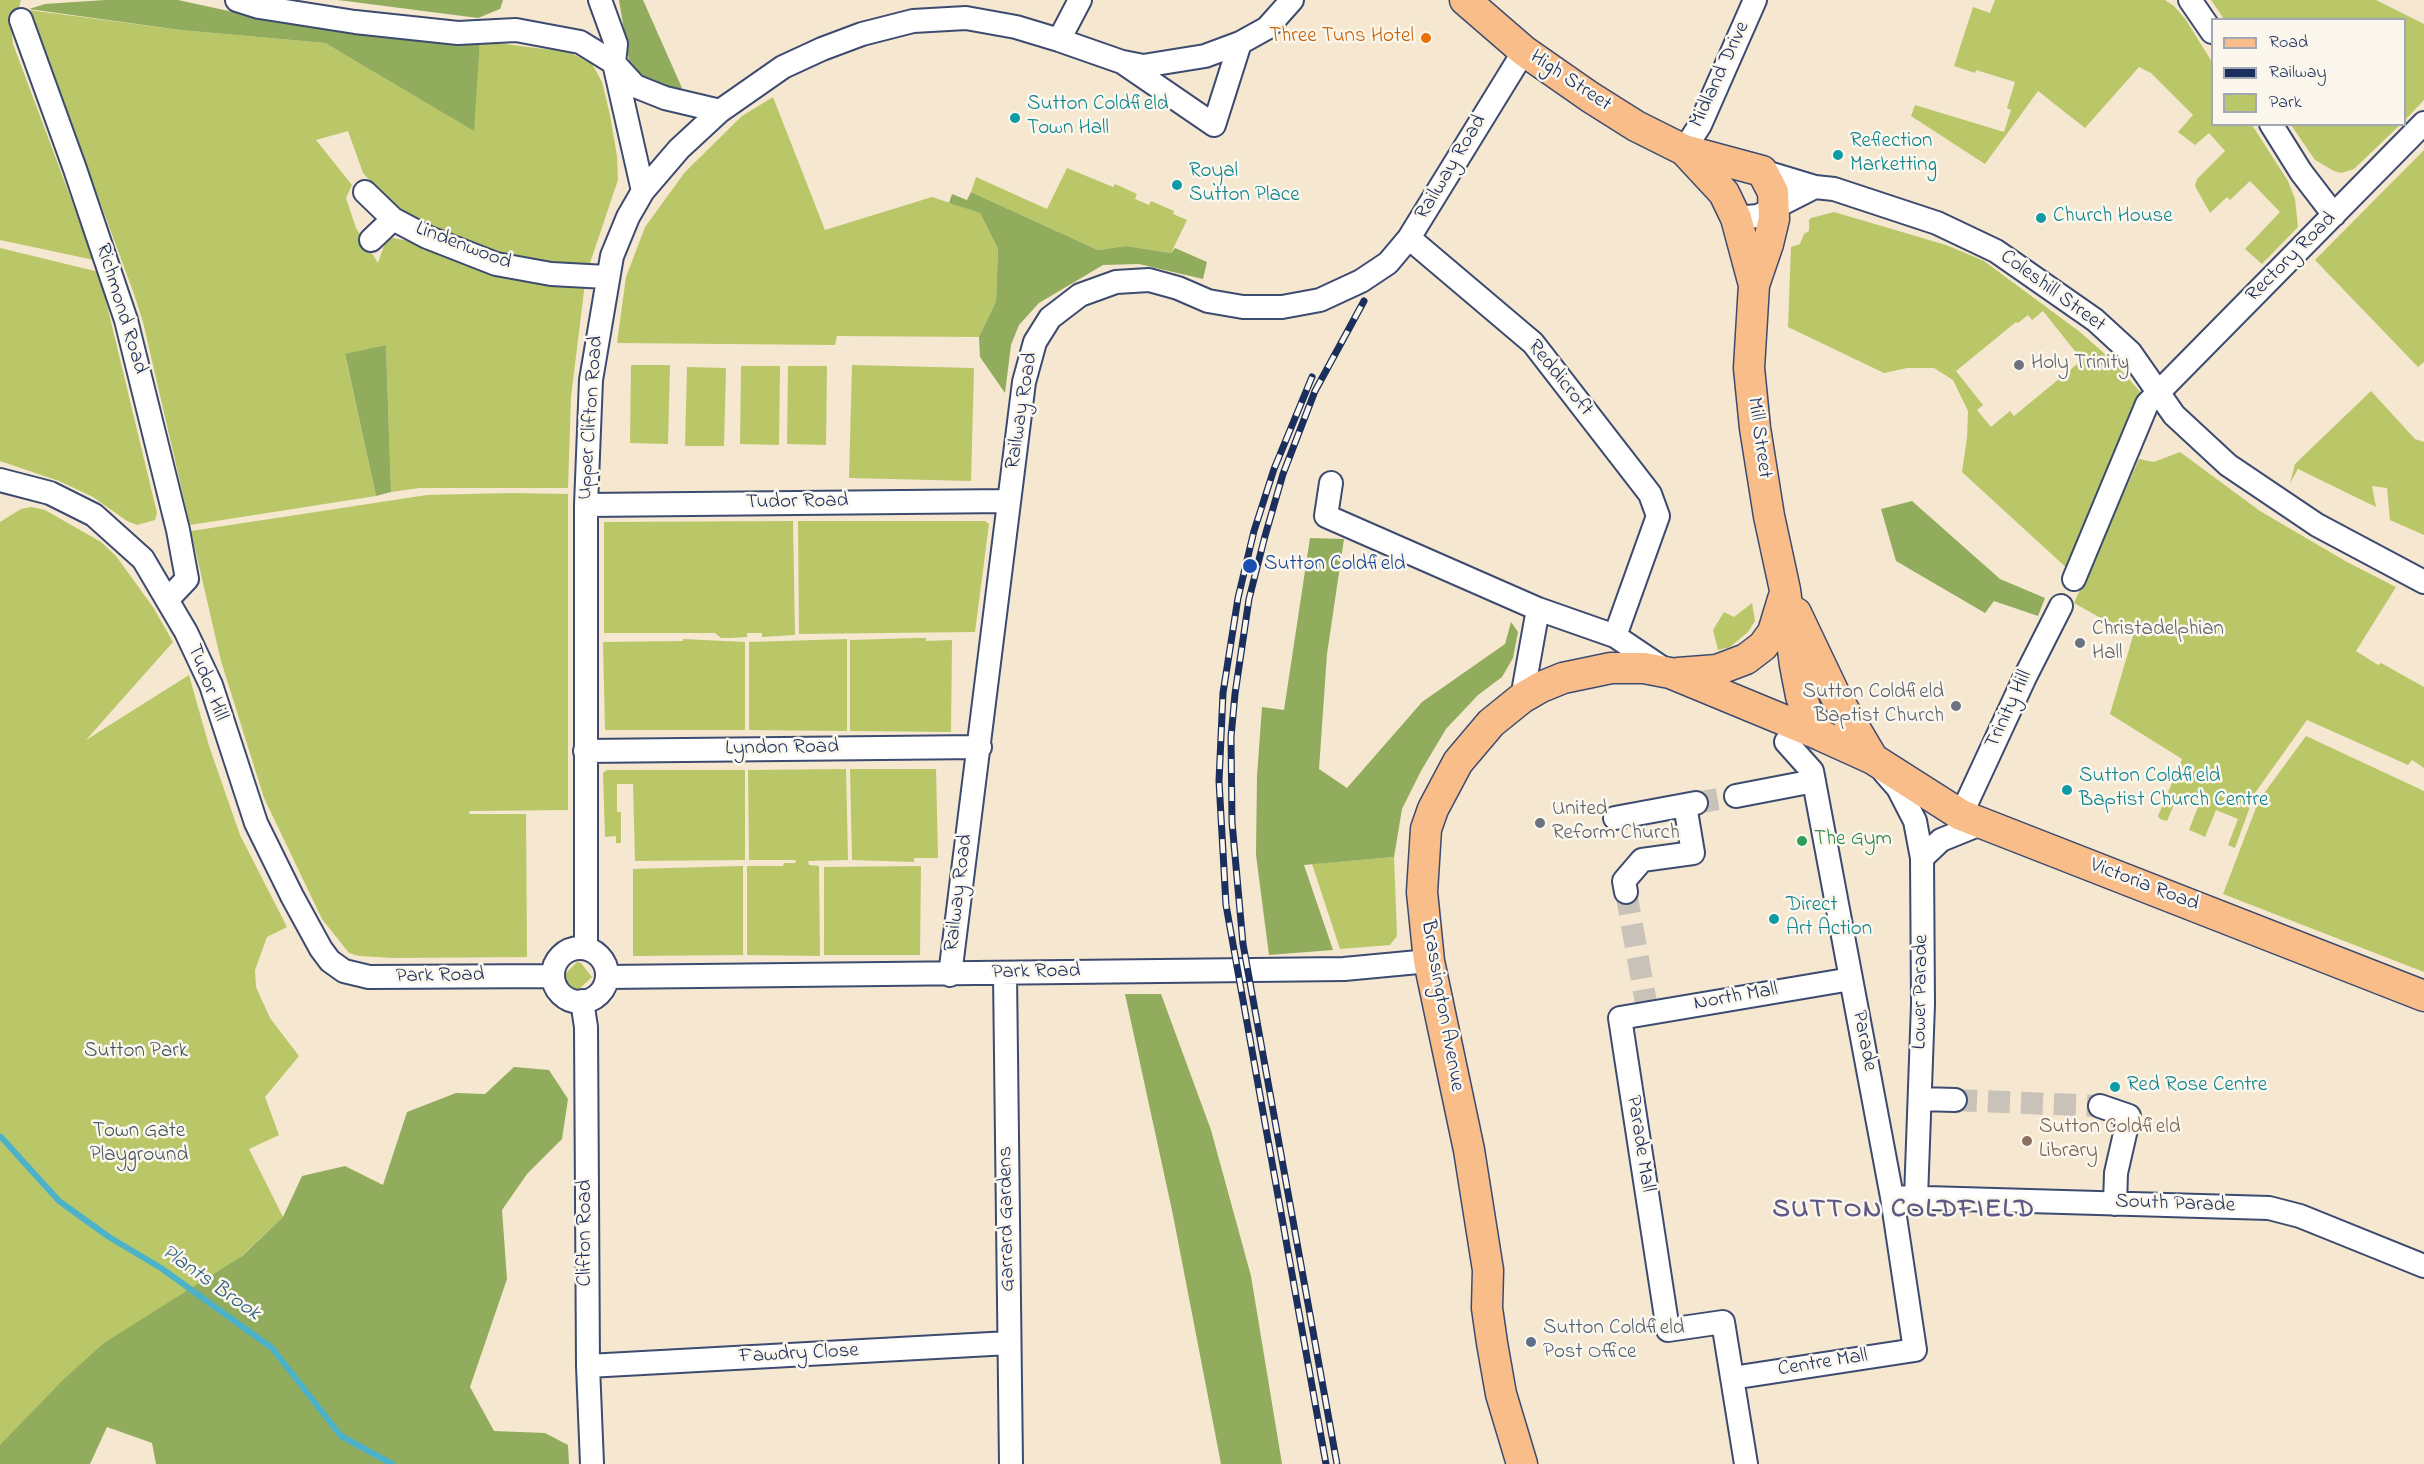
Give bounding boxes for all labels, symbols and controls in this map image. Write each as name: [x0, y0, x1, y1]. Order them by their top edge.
street label: Midland Drive: [1685, 18, 1757, 132]
legend: [2211, 18, 2406, 126]
place label: Three Tuns Hotel: [1269, 25, 1414, 51]
text: Road: [2269, 30, 2308, 56]
marker: Three Tuns Hotel: [1419, 31, 1433, 45]
street label: High Street: [1525, 46, 1615, 118]
text: Railway: [2269, 60, 2326, 86]
text: Park: [2269, 90, 2302, 116]
place label: Sutton Coldfield Town Hall: [1027, 93, 1168, 143]
marker: Sutton Coldfield Town Hall: [1008, 111, 1022, 125]
street label: Railway Road: [1411, 111, 1493, 225]
place label: Reflection Marketting: [1850, 130, 1937, 180]
marker: Reflection Marketting: [1831, 148, 1845, 162]
place label: Royal Sutton Place: [1189, 160, 1300, 210]
marker: Royal Sutton Place: [1170, 178, 1184, 192]
place label: Church House: [2053, 205, 2173, 231]
street label: Rectory Road: [2242, 208, 2342, 308]
marker: Church House: [2034, 211, 2048, 225]
street label: Lindenwood: [411, 217, 515, 277]
street label: Richmond Road: [88, 241, 152, 377]
street label: Coleshill Street: [1994, 245, 2110, 339]
street label: Upper Clifton Road: [574, 335, 610, 501]
street label: Reddicroft: [1521, 336, 1597, 422]
street label: Railway Road: [1001, 351, 1045, 471]
place label: Holy Trinity: [2031, 352, 2129, 378]
marker: Holy Trinity: [2012, 358, 2026, 372]
street label: Mill Street: [1740, 396, 1776, 480]
street label: Tudor Road: [745, 490, 849, 516]
place label: Sutton Coldfield: [1264, 553, 1405, 579]
marker: Sutton Coldfield: [1241, 557, 1259, 575]
place label: Christadelphian Hall: [2092, 618, 2224, 668]
marker: Christadelphian Hall: [2073, 636, 2087, 650]
street label: Tudor Hill: [180, 641, 232, 725]
street label: Trinity Hill: [1981, 667, 2039, 753]
place label: Sutton Coldfield Baptist Church: [1803, 681, 1944, 731]
marker: Sutton Coldfield Baptist Church: [1949, 699, 1963, 713]
street label: Lyndon Road: [725, 735, 839, 763]
place label: Sutton Coldfield Baptist Church Centre: [2079, 765, 2269, 815]
marker: Sutton Coldfield Baptist Church Centre: [2060, 783, 2074, 797]
place label: United Reform Church: [1552, 798, 1680, 848]
marker: United Reform Church: [1533, 816, 1547, 830]
place label: The Gym: [1814, 828, 1892, 854]
street label: Railway Road: [940, 833, 980, 953]
marker: The Gym: [1795, 834, 1809, 848]
street label: Victoria Road: [2086, 854, 2202, 918]
place label: Direct Art Action: [1786, 894, 1872, 944]
marker: Direct Art Action: [1767, 912, 1781, 926]
street label: Brassington Avenue: [1414, 918, 1468, 1094]
street label: Lower Parade: [1908, 934, 1936, 1050]
street label: Park Road: [991, 960, 1081, 986]
street label: Park Road: [395, 964, 485, 990]
street label: North Mall: [1692, 978, 1780, 1018]
street label: Parade: [1845, 1009, 1881, 1073]
park label: Sutton Park: [84, 1040, 188, 1066]
place label: Red Rose Centre: [2127, 1074, 2267, 1100]
marker: Red Rose Centre: [2108, 1080, 2122, 1094]
street label: Parade Mall: [1619, 1094, 1659, 1194]
place label: Sutton Coldfield Library: [2039, 1116, 2180, 1166]
park label: Town Gate Playground: [90, 1120, 188, 1170]
marker: Sutton Coldfield Library: [2020, 1134, 2034, 1148]
street label: Garrard Gardens: [994, 1146, 1022, 1292]
street label: Clifton Road: [574, 1180, 600, 1286]
street label: South Parade: [2115, 1190, 2235, 1220]
district label: SUTTON COLDFIELD: [1772, 1196, 2036, 1228]
water label: Plants Brook: [155, 1240, 265, 1328]
place label: Sutton Coldfield Post Office: [1543, 1317, 1684, 1367]
marker: Sutton Coldfield Post Office: [1524, 1335, 1538, 1349]
street label: Fawdry Close: [739, 1339, 859, 1371]
street label: Centre Mall: [1776, 1344, 1870, 1384]

